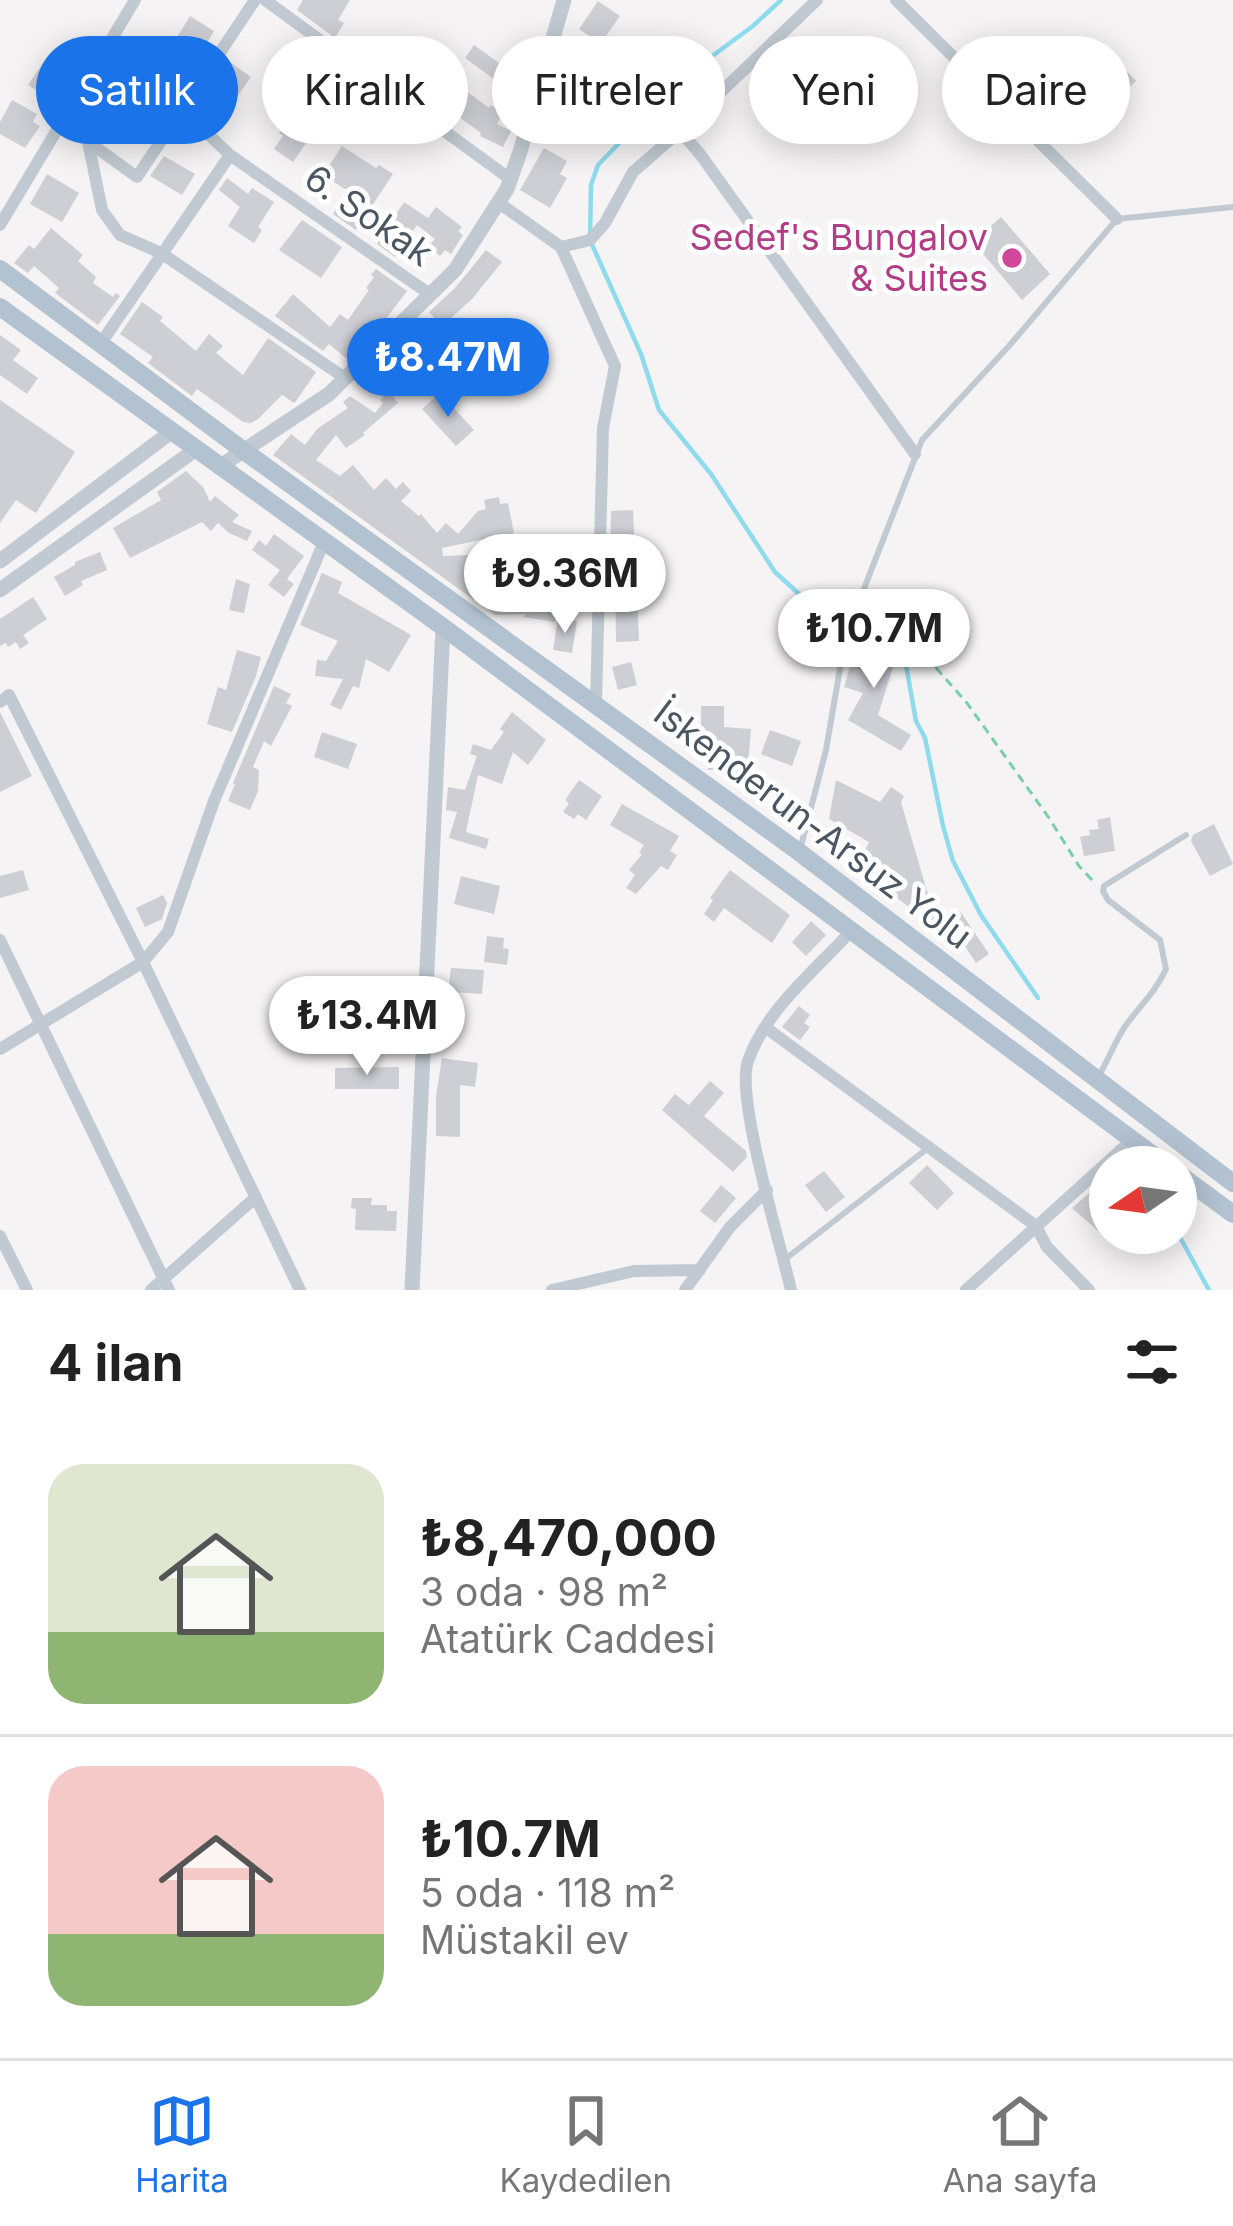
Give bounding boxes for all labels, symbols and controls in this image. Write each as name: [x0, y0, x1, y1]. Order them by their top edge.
chip: Satılık: [36, 36, 238, 144]
chip: Kiralık: [262, 36, 468, 144]
chip: Filtreler: [492, 36, 725, 144]
chip: Yeni: [749, 36, 918, 144]
chip: Daire: [942, 36, 1130, 144]
street label: 6. Sokak: [297, 155, 442, 275]
place label: Sedef's Bungalov & Suites: [689, 215, 988, 300]
marker: Sedef's Bungalov & Suites: [999, 245, 1025, 271]
pin: ₺8.47M: [350, 318, 546, 420]
text: ₺8.47M: [374, 333, 522, 380]
pin: ₺9.36M: [467, 534, 663, 636]
text: ₺9.36M: [491, 549, 639, 596]
pin: ₺10.7M: [776, 589, 972, 691]
text: ₺10.7M: [805, 604, 943, 651]
street label: İskenderun-Arsuz Yolu: [645, 690, 981, 958]
pin: ₺13.4M: [269, 976, 465, 1078]
text: ₺13.4M: [296, 991, 438, 1038]
north arrow: [1089, 1146, 1197, 1254]
map controls: [1089, 1146, 1197, 1254]
icon: filters: [1119, 1329, 1185, 1395]
text: 4 ilan: [48, 1332, 184, 1393]
text: ₺8,470,000: [420, 1507, 717, 1568]
icon: home: [144, 1512, 288, 1656]
text: 3 oda · 98 m²: [420, 1568, 668, 1615]
text: Atatürk Caddesi: [420, 1615, 715, 1662]
text: ₺10.7M: [420, 1808, 601, 1869]
icon: home: [144, 1814, 288, 1958]
text: 5 oda · 118 m²: [420, 1869, 675, 1916]
text: Müstakil ev: [420, 1916, 629, 1963]
tab: Harita: [135, 2088, 229, 2200]
tab: Kaydedilen: [500, 2088, 672, 2200]
tab: Ana sayfa: [943, 2088, 1098, 2200]

